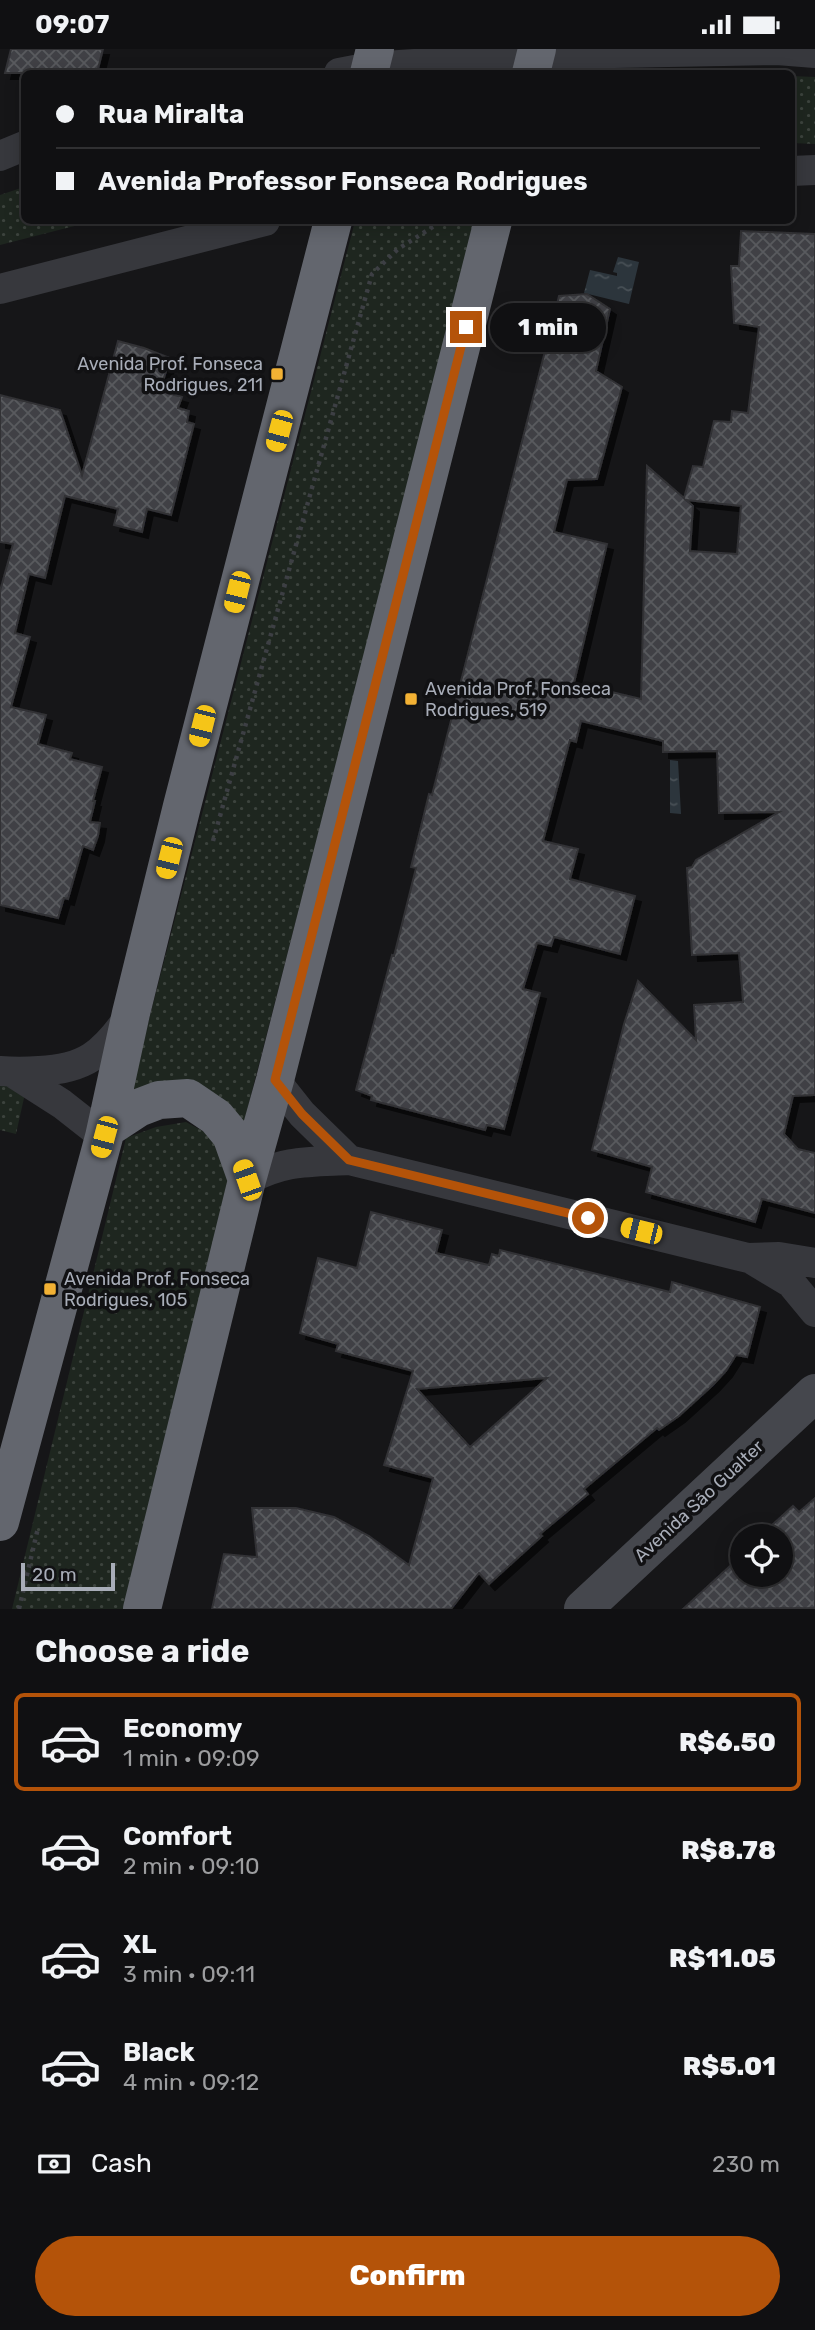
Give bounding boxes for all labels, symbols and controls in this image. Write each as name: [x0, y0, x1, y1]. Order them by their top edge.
text: 09:07: [35, 9, 110, 40]
text: Rua Miralta: [98, 99, 244, 130]
text: Avenida Professor Fonseca Rodrigues: [98, 166, 588, 197]
callout: 1 min: [490, 303, 606, 351]
route end: [450, 311, 482, 343]
text: 1 min: [518, 313, 578, 341]
place label: Avenida Prof. Fonseca Rodrigues, 211: [77, 353, 263, 396]
marker: Avenida Prof. Fonseca Rodrigues, 211: [269, 366, 285, 382]
car: [264, 408, 295, 454]
car: [222, 569, 253, 615]
place label: Avenida Prof. Fonseca Rodrigues, 519: [425, 678, 611, 721]
marker: Avenida Prof. Fonseca Rodrigues, 519: [403, 691, 419, 707]
car: [187, 703, 218, 749]
car: [154, 835, 185, 881]
car: [89, 1114, 120, 1160]
car: [231, 1157, 264, 1203]
route start: [572, 1202, 604, 1234]
car: [619, 1216, 664, 1246]
place label: Avenida Prof. Fonseca Rodrigues, 105: [64, 1268, 250, 1311]
marker: Avenida Prof. Fonseca Rodrigues, 105: [42, 1281, 58, 1297]
street label: Avenida São Gualter: [630, 1435, 768, 1567]
map controls: [730, 1524, 793, 1587]
button: locate: [730, 1524, 793, 1587]
scale bar: [21, 1560, 116, 1592]
text: 20 m: [32, 1563, 77, 1586]
text: Choose a ride: [35, 1632, 249, 1670]
icon: car: [39, 1711, 102, 1774]
text: Economy: [123, 1713, 242, 1744]
text: R$6.50: [679, 1727, 776, 1758]
text: 1 min · 09:09: [123, 1744, 260, 1772]
icon: car: [39, 1819, 102, 1882]
text: Comfort: [123, 1821, 232, 1852]
text: R$8.78: [681, 1835, 776, 1866]
text: 2 min · 09:10: [123, 1852, 260, 1880]
icon: car: [39, 1927, 102, 1990]
text: XL: [123, 1929, 156, 1960]
text: R$11.05: [669, 1943, 776, 1974]
text: 3 min · 09:11: [123, 1960, 255, 1988]
icon: car: [39, 2035, 102, 2098]
text: Black: [123, 2037, 195, 2068]
text: R$5.01: [683, 2051, 776, 2082]
text: 4 min · 09:12: [123, 2068, 259, 2096]
icon: cash: [35, 2145, 73, 2183]
text: Cash: [91, 2148, 152, 2179]
text: 230 m: [712, 2150, 780, 2178]
button: Confirm: [35, 2236, 780, 2316]

